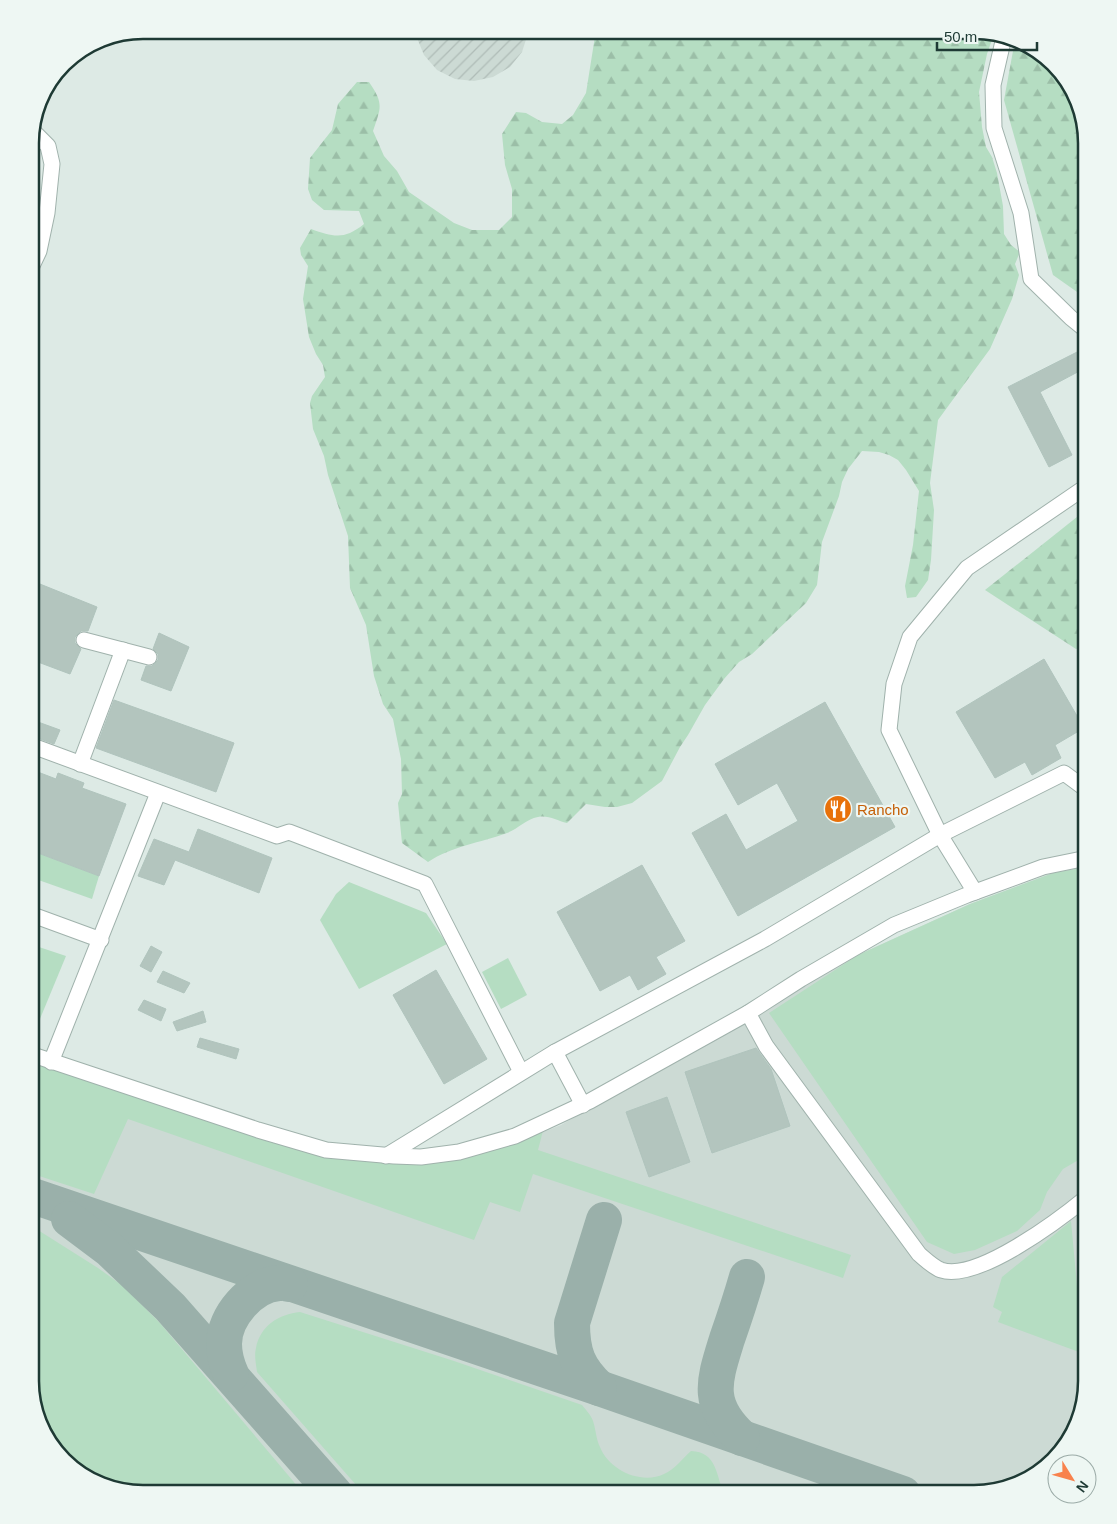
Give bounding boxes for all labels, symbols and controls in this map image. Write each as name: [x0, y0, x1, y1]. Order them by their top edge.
scale bar: [937, 20, 1037, 52]
text: 50 m: [944, 28, 977, 45]
restaurant icon: Rancho: [823, 794, 853, 824]
place label: Rancho: [857, 801, 909, 818]
north arrow: [1047, 1454, 1097, 1504]
text: N: [1073, 1478, 1092, 1496]

